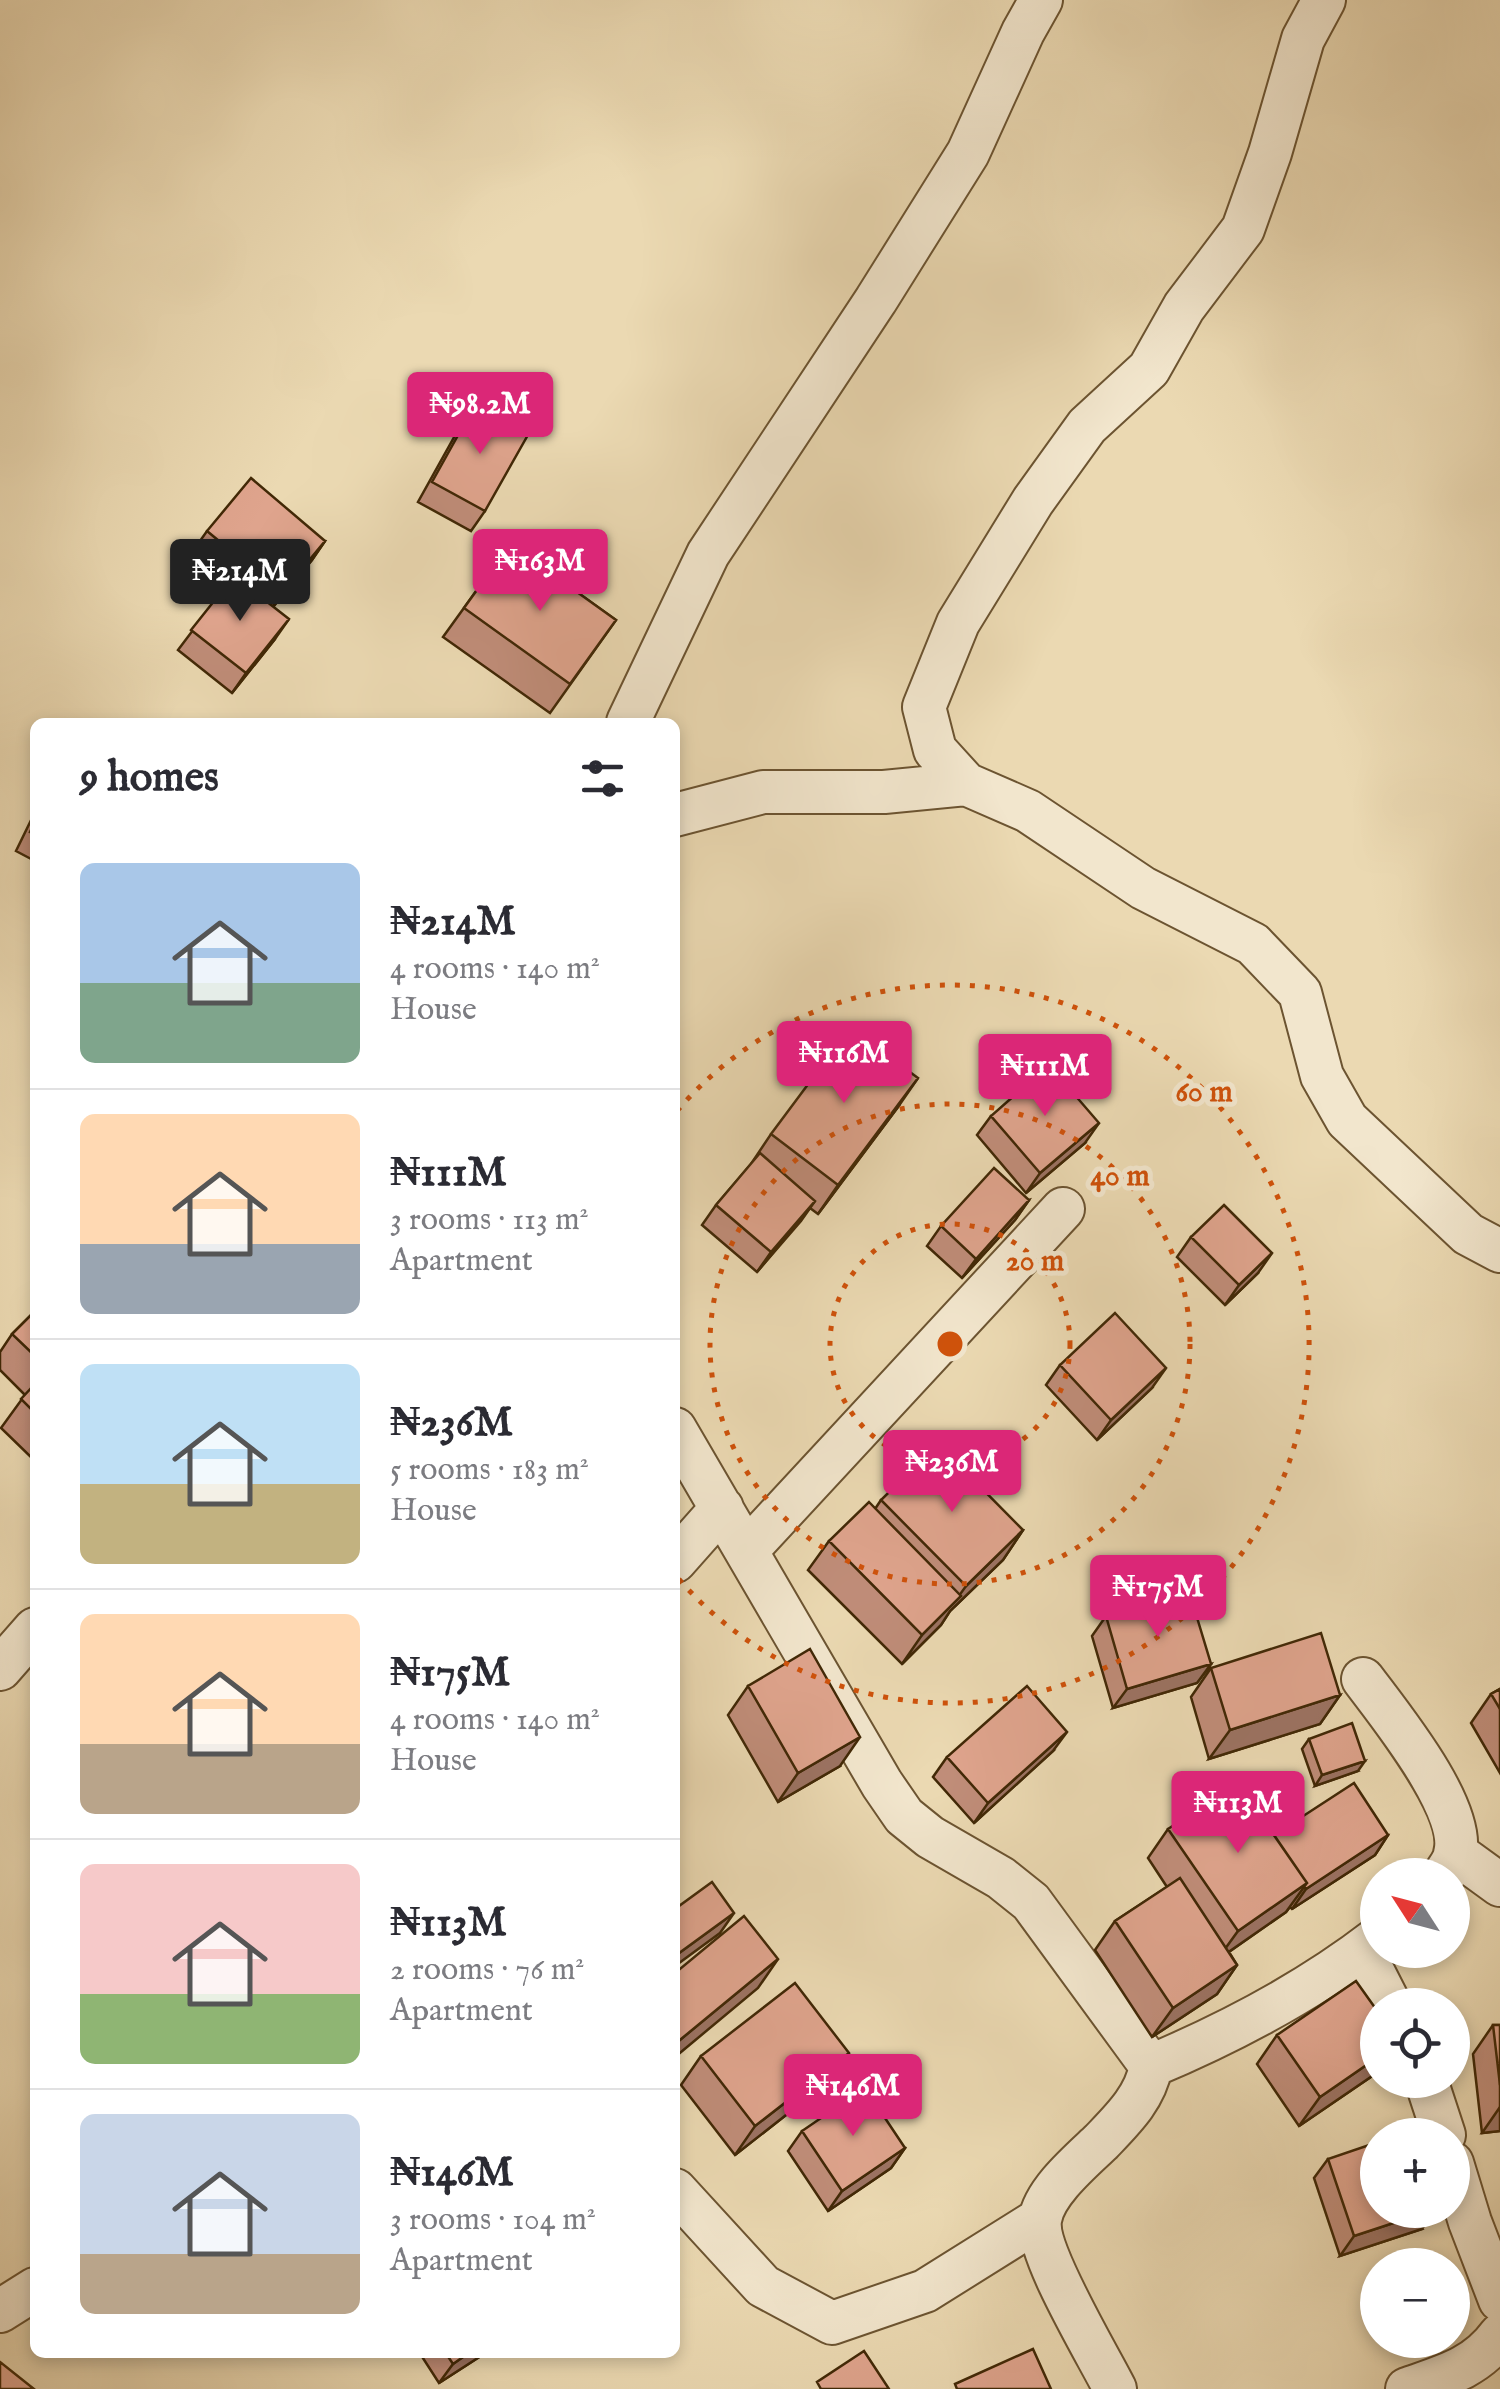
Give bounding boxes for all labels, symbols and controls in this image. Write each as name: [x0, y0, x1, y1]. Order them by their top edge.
pin: ₦98.2M: [399, 372, 561, 457]
text: ₦98.2M: [429, 384, 531, 425]
pin: ₦163M: [470, 529, 610, 614]
pin: ₦214M: [170, 539, 310, 624]
text: ₦163M: [495, 541, 585, 582]
text: ₦214M: [192, 551, 288, 592]
icon: filters: [575, 751, 630, 806]
text: 9 homes: [80, 752, 219, 805]
text: ₦214M: [390, 896, 516, 949]
icon: home: [160, 903, 280, 1023]
text: 4 rooms · 140 m²: [390, 949, 600, 990]
text: House: [390, 990, 477, 1031]
pin: ₦116M: [774, 1021, 914, 1106]
text: ₦116M: [799, 1033, 889, 1074]
pin: ₦111M: [975, 1034, 1115, 1119]
text: ₦111M: [1001, 1046, 1089, 1087]
text: 60 m: [1175, 1074, 1233, 1112]
text: ₦111M: [390, 1147, 507, 1200]
icon: home: [160, 1154, 280, 1274]
text: 40 m: [1090, 1158, 1150, 1196]
text: 3 rooms · 113 m²: [390, 1200, 589, 1241]
text: Apartment: [390, 1241, 533, 1282]
text: 20 m: [1006, 1243, 1064, 1281]
centre of rings: [932, 1326, 968, 1362]
text: ₦236M: [390, 1397, 513, 1450]
icon: home: [160, 1404, 280, 1524]
pin: ₦236M: [882, 1430, 1022, 1515]
text: ₦236M: [905, 1442, 999, 1483]
text: 5 rooms · 183 m²: [390, 1450, 589, 1491]
text: House: [390, 1491, 477, 1532]
pin: ₦175M: [1088, 1555, 1228, 1640]
text: ₦175M: [1112, 1567, 1204, 1608]
text: ₦175M: [390, 1647, 510, 1700]
icon: home: [160, 1654, 280, 1774]
text: 4 rooms · 140 m²: [390, 1700, 600, 1741]
text: House: [390, 1741, 477, 1782]
pin: ₦113M: [1168, 1771, 1308, 1856]
text: ₦113M: [1194, 1783, 1283, 1824]
north arrow: [1360, 1858, 1470, 1968]
map controls: [1360, 1858, 1470, 2358]
text: ₦113M: [390, 1897, 507, 1950]
icon: home: [160, 1904, 280, 2024]
text: 2 rooms · 76 m²: [390, 1950, 584, 1991]
button: locate: [1360, 1988, 1470, 2098]
text: Apartment: [390, 1991, 533, 2032]
pin: ₦146M: [783, 2054, 923, 2139]
text: ₦146M: [806, 2066, 900, 2107]
button: +: [1360, 2118, 1470, 2228]
text: ₦146M: [390, 2147, 514, 2200]
icon: home: [160, 2154, 280, 2274]
text: 3 rooms · 104 m²: [390, 2200, 596, 2241]
text: Apartment: [390, 2241, 533, 2282]
button: −: [1360, 2248, 1470, 2358]

